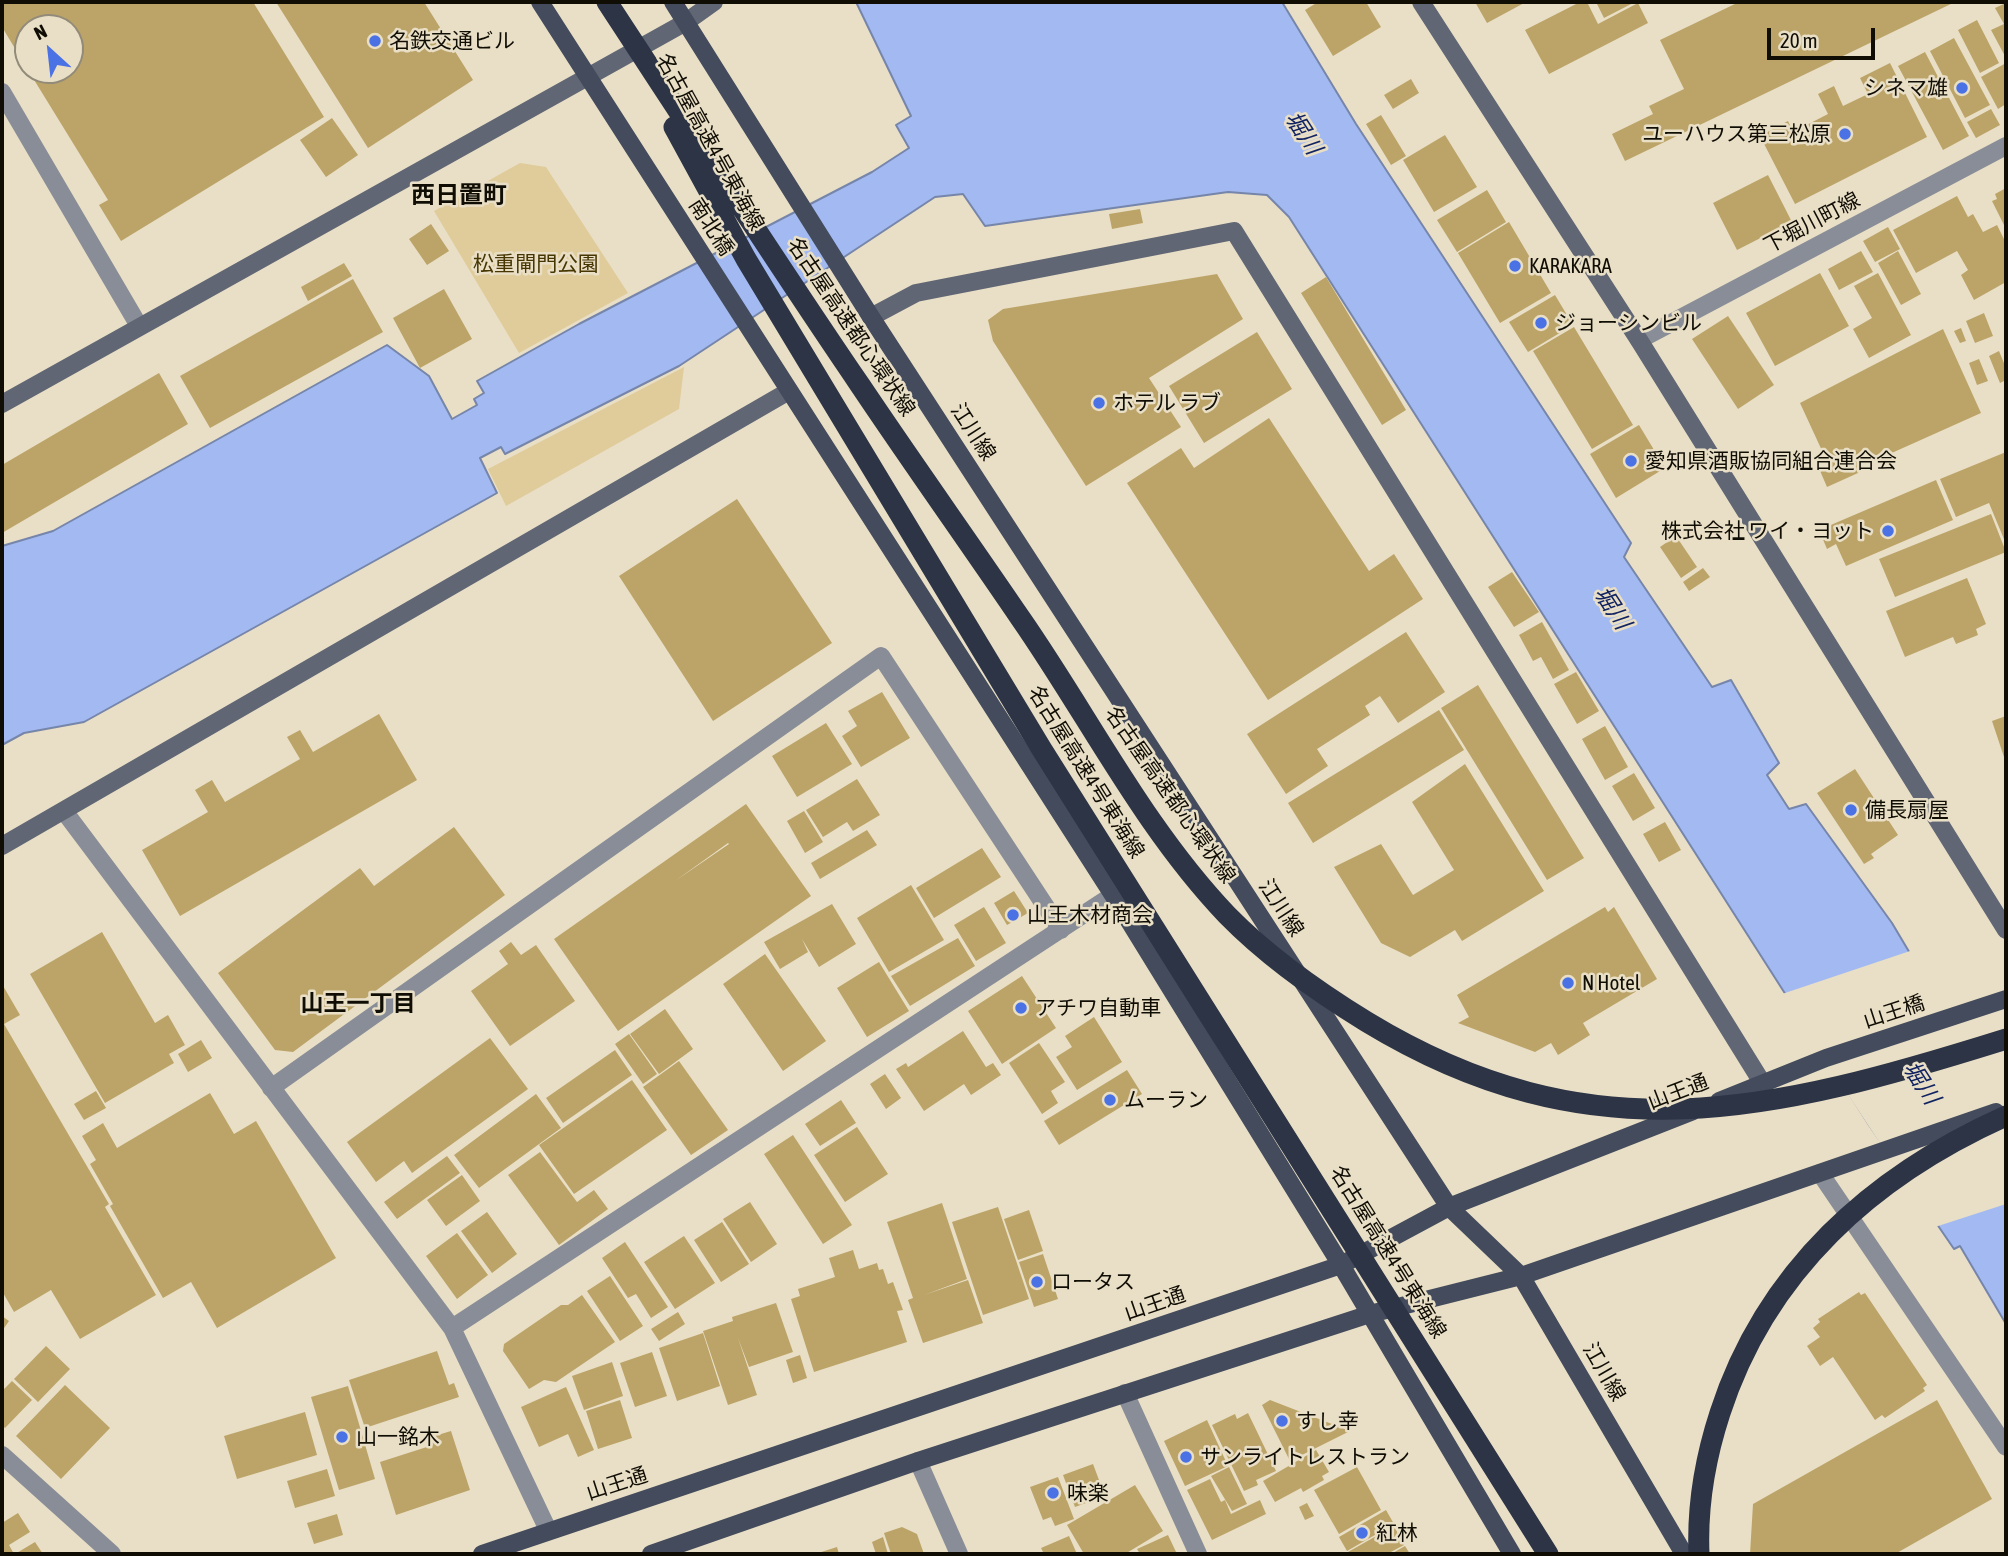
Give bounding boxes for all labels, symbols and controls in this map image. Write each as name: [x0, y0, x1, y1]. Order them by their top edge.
north arrow: [14, 14, 84, 84]
scale bar: [1770, 14, 1878, 58]
text: N: [30, 20, 50, 44]
place label: 名鉄交通ビル: [389, 28, 515, 54]
text: 20 m: [1780, 28, 1818, 52]
marker: 名鉄交通ビル: [367, 33, 383, 49]
street label: 名古屋高速4号東海線: [651, 49, 769, 235]
place label: シネマ雄: [1864, 75, 1948, 101]
marker: シネマ雄: [1954, 80, 1970, 96]
water label: 堀川: [1279, 106, 1327, 160]
place label: ユーハウス第三松原: [1642, 121, 1831, 147]
marker: ユーハウス第三松原: [1837, 126, 1853, 142]
district label: 西日置町: [411, 181, 507, 209]
street label: 下堀川町線: [1760, 187, 1864, 259]
street label: 南北橋: [683, 194, 739, 260]
street label: 名古屋高速都心環状線: [782, 233, 920, 421]
park label: 松重閘門公園: [473, 251, 599, 277]
place label: KARAKARA: [1529, 253, 1612, 279]
marker: KARAKARA: [1507, 258, 1523, 274]
place label: ジョーシンビル: [1555, 310, 1702, 336]
marker: ジョーシンビル: [1533, 315, 1549, 331]
place label: ホテル ラブ: [1113, 390, 1221, 416]
marker: ホテル ラブ: [1091, 395, 1107, 411]
street label: 江川線: [945, 399, 1001, 465]
place label: 愛知県酒販協同組合連合会: [1645, 448, 1897, 474]
marker: 愛知県酒販協同組合連合会: [1623, 453, 1639, 469]
place label: 株式会社 ワイ・ヨット: [1661, 518, 1874, 544]
marker: 株式会社 ワイ・ヨット: [1880, 523, 1896, 539]
water label: 堀川: [1588, 581, 1636, 635]
street label: 名古屋高速4号東海線: [1023, 681, 1149, 863]
street label: 名古屋高速都心環状線: [1099, 702, 1241, 888]
place label: 備長扇屋: [1865, 797, 1949, 823]
marker: 備長扇屋: [1843, 802, 1859, 818]
street label: 江川線: [1253, 875, 1309, 941]
place label: 山王木材商会: [1027, 902, 1153, 928]
marker: 山王木材商会: [1005, 907, 1021, 923]
place label: N Hotel: [1582, 970, 1640, 996]
marker: N Hotel: [1560, 975, 1576, 991]
district label: 山王一丁目: [301, 990, 415, 1018]
street label: 山王橋: [1860, 990, 1928, 1034]
place label: アチワ自動車: [1035, 995, 1161, 1021]
marker: アチワ自動車: [1013, 1000, 1029, 1016]
water label: 堀川: [1897, 1056, 1945, 1110]
street label: 山王通: [1644, 1069, 1712, 1115]
place label: ムーラン: [1124, 1087, 1208, 1113]
marker: ムーラン: [1102, 1092, 1118, 1108]
street label: 名古屋高速4号東海線: [1325, 1161, 1451, 1343]
place label: ロータス: [1051, 1269, 1135, 1295]
marker: ロータス: [1029, 1274, 1045, 1290]
street label: 山王通: [1121, 1282, 1189, 1326]
street label: 江川線: [1577, 1338, 1631, 1406]
place label: すし幸: [1296, 1408, 1359, 1434]
marker: すし幸: [1274, 1413, 1290, 1429]
place label: 山一銘木: [356, 1424, 440, 1450]
marker: 山一銘木: [334, 1429, 350, 1445]
place label: サンライトレストラン: [1200, 1444, 1410, 1470]
marker: サンライトレストラン: [1178, 1449, 1194, 1465]
street label: 山王通: [583, 1462, 651, 1506]
place label: 味楽: [1067, 1480, 1109, 1506]
marker: 味楽: [1045, 1485, 1061, 1501]
place label: 紅林: [1376, 1520, 1418, 1546]
marker: 紅林: [1354, 1525, 1370, 1541]

